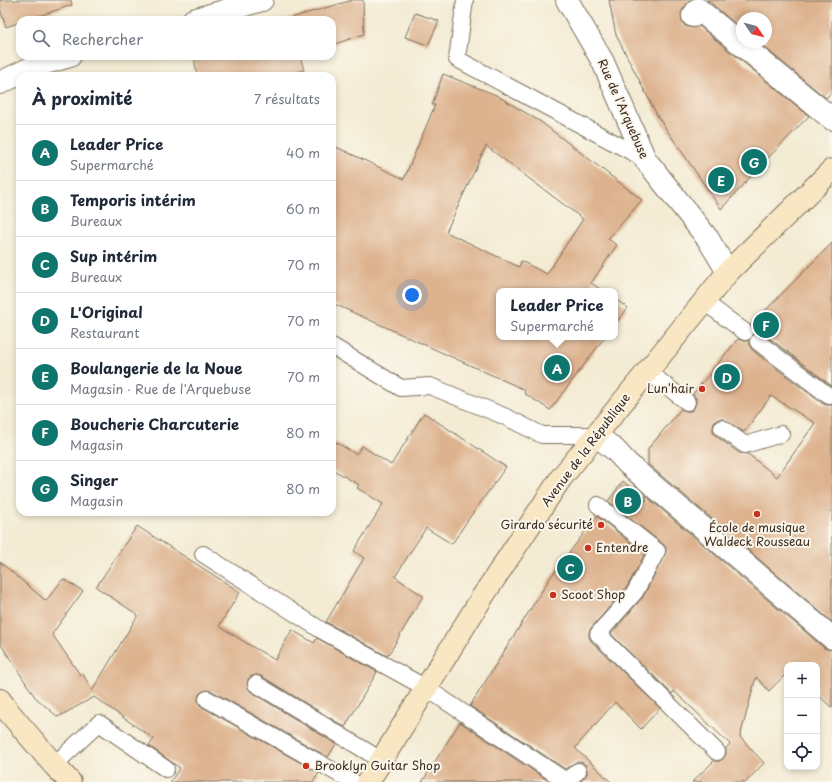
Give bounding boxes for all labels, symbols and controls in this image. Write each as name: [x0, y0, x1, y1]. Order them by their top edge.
north arrow: [736, 12, 772, 48]
search box: [16, 16, 336, 60]
icon: search: [30, 27, 52, 49]
text: Rechercher: [62, 27, 143, 50]
street label: Rue de l'Arquebuse: [594, 56, 654, 162]
text: À proximité: [32, 85, 132, 111]
text: 7 résultats: [254, 89, 320, 108]
text: Leader Price: [70, 132, 163, 155]
text: A: [40, 143, 50, 162]
text: 40 m: [286, 143, 320, 162]
pin: G: [741, 147, 767, 177]
text: Supermarché: [70, 155, 154, 174]
pin: E: [708, 165, 734, 195]
text: Temporis intérim: [70, 188, 196, 211]
text: B: [41, 199, 49, 218]
text: 60 m: [286, 199, 320, 218]
text: Bureaux: [70, 211, 122, 230]
text: Sup intérim: [70, 244, 157, 267]
text: C: [40, 255, 50, 274]
text: 70 m: [287, 255, 320, 274]
text: Bureaux: [70, 267, 122, 286]
your location: [402, 285, 422, 305]
popup: [496, 288, 618, 340]
text: Leader Price: [510, 293, 604, 316]
text: L'Original: [70, 300, 143, 323]
pin: F: [753, 310, 779, 340]
text: D: [40, 311, 50, 330]
text: 70 m: [287, 311, 320, 330]
text: Supermarché: [510, 316, 594, 335]
text: Restaurant: [70, 323, 140, 342]
pin: A: [544, 353, 570, 383]
text: Boulangerie de la Noue: [70, 356, 242, 379]
pin: D: [714, 362, 740, 392]
text: E: [41, 367, 49, 386]
text: 70 m: [287, 367, 320, 386]
text: Magasin · Rue de l'Arquebuse: [70, 379, 251, 398]
place label: Lun'hair: [647, 379, 695, 397]
marker: Lun'hair: [697, 384, 707, 394]
street label: Avenue de la République: [537, 389, 634, 510]
text: Boucherie Charcuterie: [70, 412, 239, 435]
text: F: [41, 423, 49, 442]
text: 80 m: [286, 423, 320, 442]
text: Magasin: [70, 435, 123, 454]
text: Singer: [70, 468, 118, 491]
text: G: [40, 479, 50, 498]
text: 80 m: [286, 479, 320, 498]
pin: B: [615, 486, 641, 516]
text: Magasin: [70, 491, 123, 510]
marker: École de musique Waldeck Rousseau: [752, 509, 762, 519]
place label: Girardo sécurité: [500, 515, 593, 533]
place label: École de musique Waldeck Rousseau: [704, 518, 810, 550]
marker: Girardo sécurité: [596, 520, 606, 530]
place label: Entendre: [596, 538, 648, 556]
marker: Entendre: [583, 543, 593, 553]
pin: C: [557, 553, 583, 583]
place label: Scoot Shop: [561, 585, 625, 603]
marker: Scoot Shop: [548, 590, 558, 600]
map controls: [784, 662, 820, 770]
button: +: [784, 662, 820, 698]
button: −: [784, 698, 820, 734]
button: locate: [784, 734, 820, 770]
place label: Brooklyn Guitar Shop: [314, 756, 440, 774]
marker: Brooklyn Guitar Shop: [301, 761, 311, 771]

